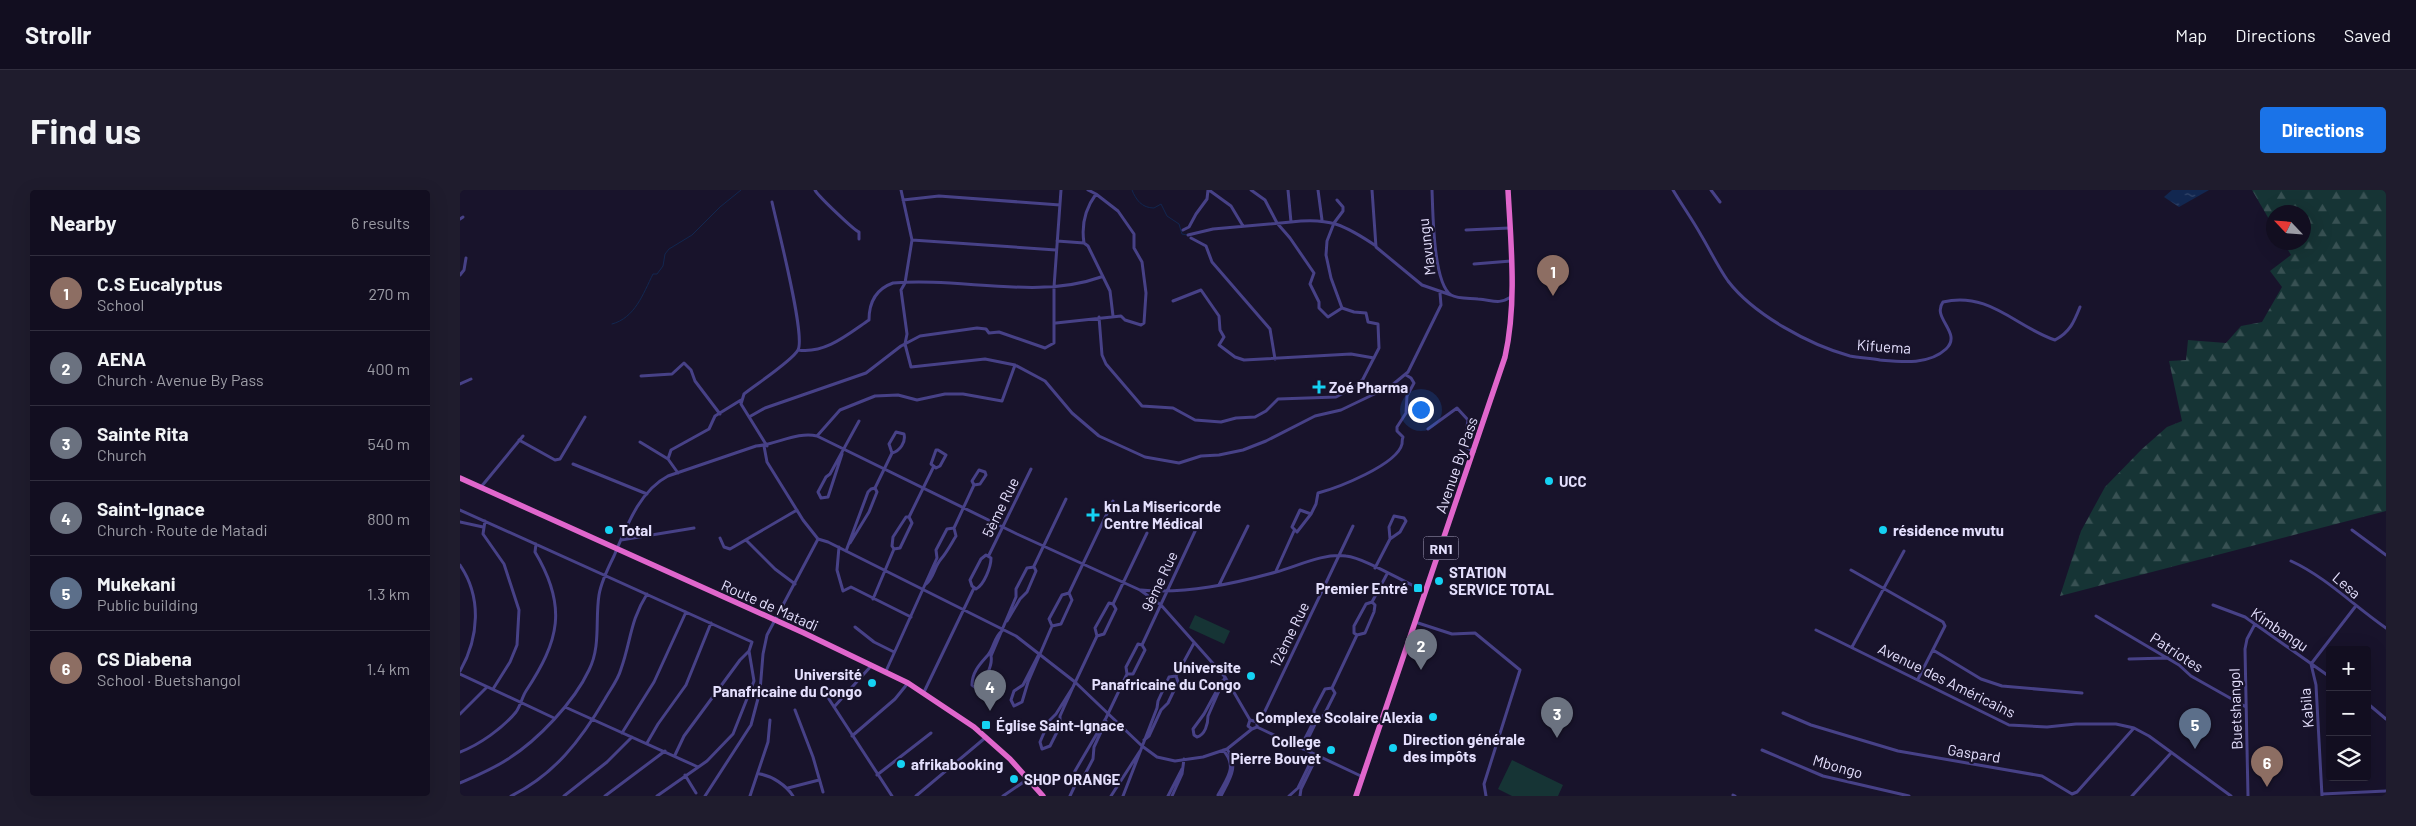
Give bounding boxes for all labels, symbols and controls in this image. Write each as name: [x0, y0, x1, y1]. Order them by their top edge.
text: Strollr: [25, 20, 92, 49]
text: Map: [2175, 24, 2207, 46]
text: Directions: [2235, 24, 2316, 46]
text: Saved: [2344, 24, 2391, 46]
button: Directions: [2260, 107, 2386, 153]
text: Find us: [30, 109, 141, 151]
north arrow: [2266, 205, 2311, 250]
text: Nearby: [50, 210, 116, 235]
text: 6 results: [351, 213, 410, 232]
street label: Mavungu: [1414, 217, 1438, 277]
pin: 1: [1537, 255, 1569, 296]
text: C.S Eucalyptus: [97, 272, 223, 295]
text: 1: [63, 284, 69, 303]
text: 270 m: [368, 284, 410, 303]
text: School: [97, 295, 144, 314]
street label: Kifuema: [1856, 335, 1912, 357]
text: AENA: [97, 347, 146, 370]
text: 2: [62, 359, 70, 378]
text: 400 m: [367, 359, 410, 378]
text: Church · Avenue By Pass: [97, 370, 264, 389]
place label: Zoé Pharma: [1329, 378, 1408, 396]
marker: Zoé Pharma: [1313, 381, 1325, 393]
your location: [1408, 397, 1434, 423]
street label: Avenue By Pass: [1431, 415, 1481, 515]
text: Sainte Rita: [97, 422, 189, 445]
text: 3: [62, 434, 70, 453]
text: 540 m: [367, 434, 410, 453]
text: Church: [97, 445, 147, 464]
place label: UCC: [1559, 472, 1587, 490]
street label: 5ème Rue: [978, 474, 1022, 540]
marker: UCC: [1543, 475, 1555, 487]
text: Saint-Ignace: [97, 497, 205, 520]
place label: kn La Misericorde Centre Médical: [1104, 497, 1221, 532]
marker: kn La Misericorde Centre Médical: [1086, 508, 1100, 522]
text: 4: [61, 509, 71, 528]
text: 800 m: [367, 509, 410, 528]
text: Church · Route de Matadi: [97, 520, 268, 539]
place label: Total: [619, 521, 652, 539]
place label: résidence mvutu: [1893, 521, 2004, 539]
marker: Total: [603, 524, 615, 536]
marker: résidence mvutu: [1877, 524, 1889, 536]
road number: RN1: [1424, 536, 1458, 559]
street label: 9ème Rue: [1137, 548, 1181, 614]
place label: STATION SERVICE TOTAL: [1449, 563, 1554, 598]
street label: Lesa: [2329, 568, 2365, 602]
text: Mukekani: [97, 572, 176, 595]
marker: STATION SERVICE TOTAL: [1433, 575, 1445, 587]
street label: Route de Matadi: [719, 576, 821, 634]
place label: Premier Entré: [1316, 579, 1408, 597]
marker: Premier Entré: [1412, 582, 1424, 594]
text: 5: [62, 584, 70, 603]
text: 1.3 km: [367, 584, 410, 603]
text: Public building: [97, 595, 198, 614]
street label: 12ème Rue: [1266, 599, 1312, 669]
street label: Kimbangu: [2248, 603, 2312, 655]
street label: Patriotes: [2147, 628, 2207, 676]
pin: 2: [1405, 629, 1437, 670]
street label: Avenue des Américains: [1876, 639, 2018, 721]
map controls: [2326, 646, 2371, 781]
button: +: [2326, 646, 2371, 691]
text: CS Diabena: [97, 647, 192, 670]
place label: Universite Panafricaine du Congo: [1092, 658, 1241, 693]
text: 6: [62, 659, 70, 678]
text: 1.4 km: [367, 659, 410, 678]
place label: Université Panafricaine du Congo: [713, 665, 862, 700]
street label: Buetshangol: [2225, 668, 2245, 750]
text: School · Buetshangol: [97, 670, 241, 689]
pin: 4: [974, 670, 1006, 711]
marker: Universite Panafricaine du Congo: [1245, 670, 1257, 682]
marker: Université Panafricaine du Congo: [866, 677, 878, 689]
street label: Kabila: [2295, 687, 2317, 729]
button: −: [2326, 691, 2371, 736]
pin: 3: [1541, 697, 1573, 738]
place label: Complexe Scolaire Alexia: [1256, 708, 1423, 726]
pin: 5: [2179, 708, 2211, 749]
marker: Complexe Scolaire Alexia: [1427, 711, 1439, 723]
place label: Église Saint-Ignace: [996, 716, 1124, 734]
marker: Église Saint-Ignace: [980, 719, 992, 731]
place label: Direction générale des impôts: [1403, 730, 1525, 765]
place label: College Pierre Bouvet: [1231, 732, 1321, 767]
button: layers: [2326, 736, 2371, 781]
street label: Gaspard: [1946, 740, 2002, 766]
marker: Direction générale des impôts: [1387, 742, 1399, 754]
marker: College Pierre Bouvet: [1325, 744, 1337, 756]
pin: 6: [2251, 746, 2283, 787]
street label: Mbongo: [1811, 750, 1865, 782]
place label: afrikabooking: [911, 755, 1003, 773]
marker: afrikabooking: [895, 758, 907, 770]
place label: SHOP ORANGE: [1024, 770, 1121, 788]
marker: SHOP ORANGE: [1008, 773, 1020, 785]

